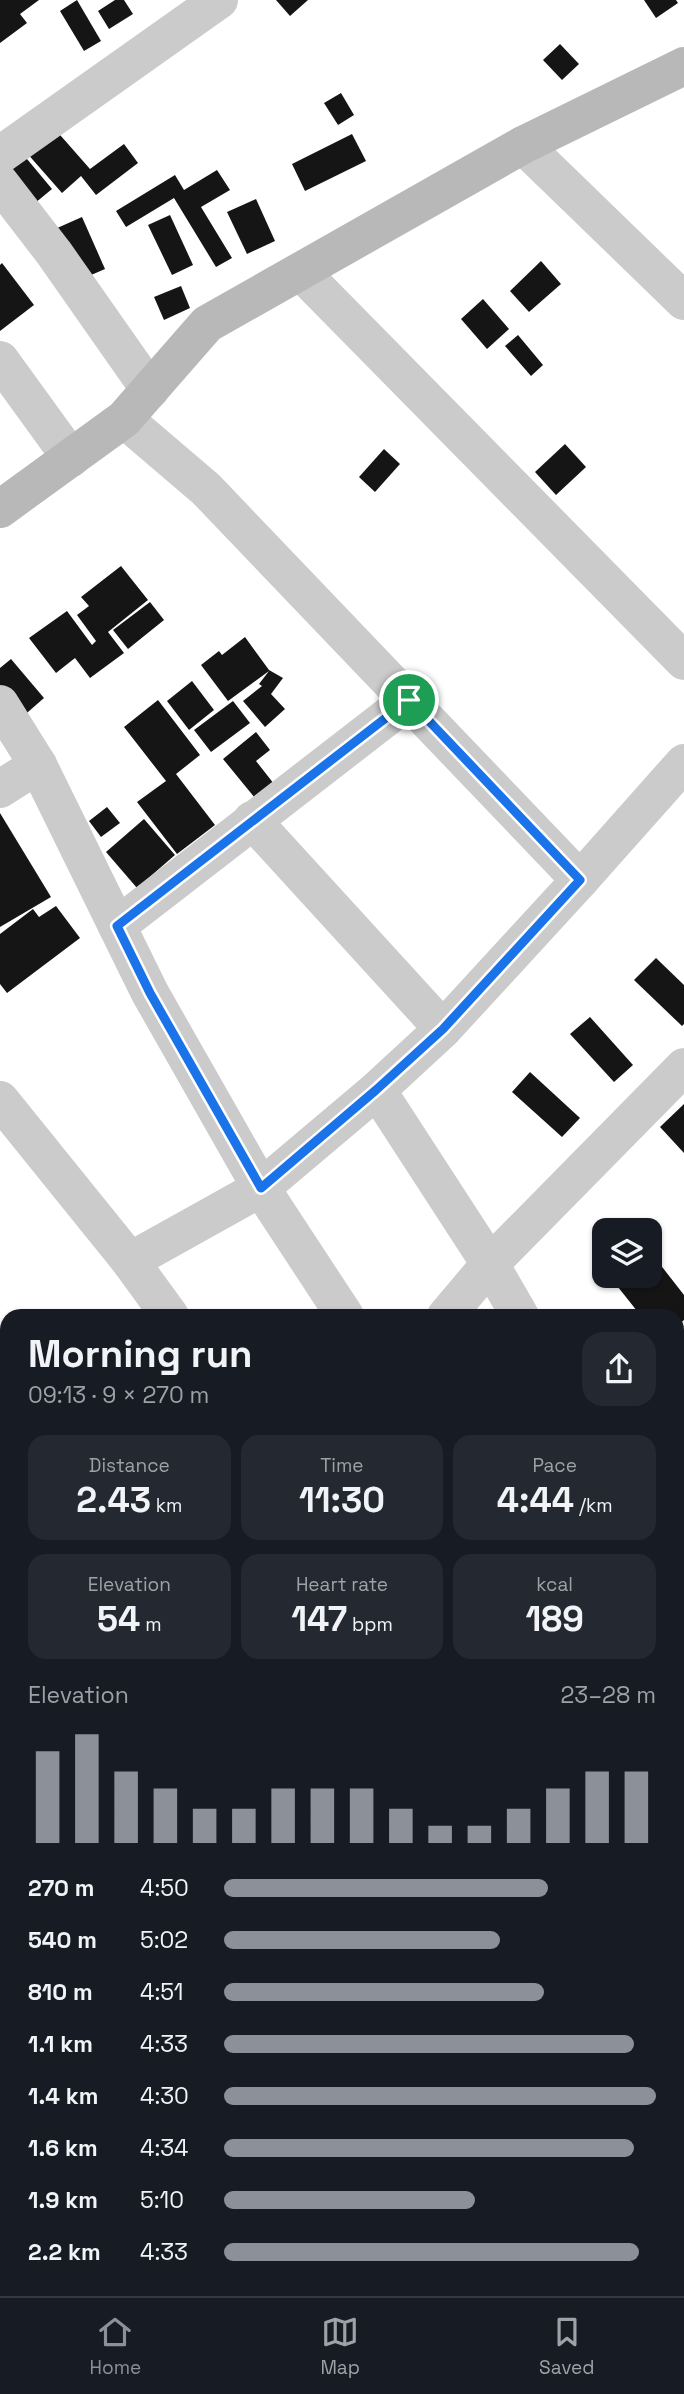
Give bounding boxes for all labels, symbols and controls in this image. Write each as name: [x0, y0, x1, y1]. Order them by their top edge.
pin: [379, 670, 439, 730]
icon: arrive: [390, 681, 428, 719]
map controls: [592, 1218, 662, 1288]
button: layers: [592, 1218, 662, 1288]
text: Morning run: [28, 1330, 253, 1378]
button: share: [582, 1332, 656, 1406]
text: 09:13 · 9 × 270 m: [28, 1380, 209, 1410]
text: Distance: [89, 1453, 170, 1478]
text: Time: [320, 1453, 364, 1478]
text: Pace: [532, 1453, 577, 1478]
text: 2.43: [76, 1478, 151, 1522]
text: 11:30: [299, 1478, 385, 1522]
text: 4:44: [497, 1478, 574, 1522]
text: km: [151, 1493, 182, 1518]
text: /km: [574, 1493, 613, 1518]
text: Elevation: [88, 1572, 171, 1597]
text: Heart rate: [296, 1572, 388, 1597]
text: kcal: [536, 1572, 573, 1597]
text: 54: [97, 1597, 140, 1641]
text: 147: [291, 1597, 347, 1641]
text: 189: [525, 1597, 584, 1641]
text: m: [140, 1612, 162, 1637]
text: bpm: [347, 1612, 393, 1637]
text: Elevation: [28, 1680, 129, 1710]
text: 23–28 m: [560, 1680, 656, 1710]
text: 270 m: [28, 1873, 94, 1903]
text: 4:50: [140, 1873, 189, 1903]
text: 540 m: [28, 1925, 97, 1955]
text: 5:02: [140, 1925, 188, 1955]
text: 810 m: [28, 1977, 93, 2007]
text: 4:51: [140, 1977, 183, 2007]
text: 1.1 km: [28, 2029, 93, 2059]
text: 4:33: [140, 2029, 188, 2059]
text: 1.4 km: [28, 2081, 98, 2111]
text: 4:30: [140, 2081, 189, 2111]
text: 1.6 km: [28, 2133, 98, 2163]
text: 4:34: [140, 2133, 188, 2163]
text: 1.9 km: [28, 2185, 98, 2215]
text: 5:10: [140, 2185, 184, 2215]
text: 2.2 km: [28, 2237, 101, 2267]
text: 4:33: [140, 2237, 188, 2267]
tab: Home: [90, 2313, 141, 2380]
tab: Map: [320, 2313, 360, 2380]
tab: Saved: [539, 2313, 594, 2380]

